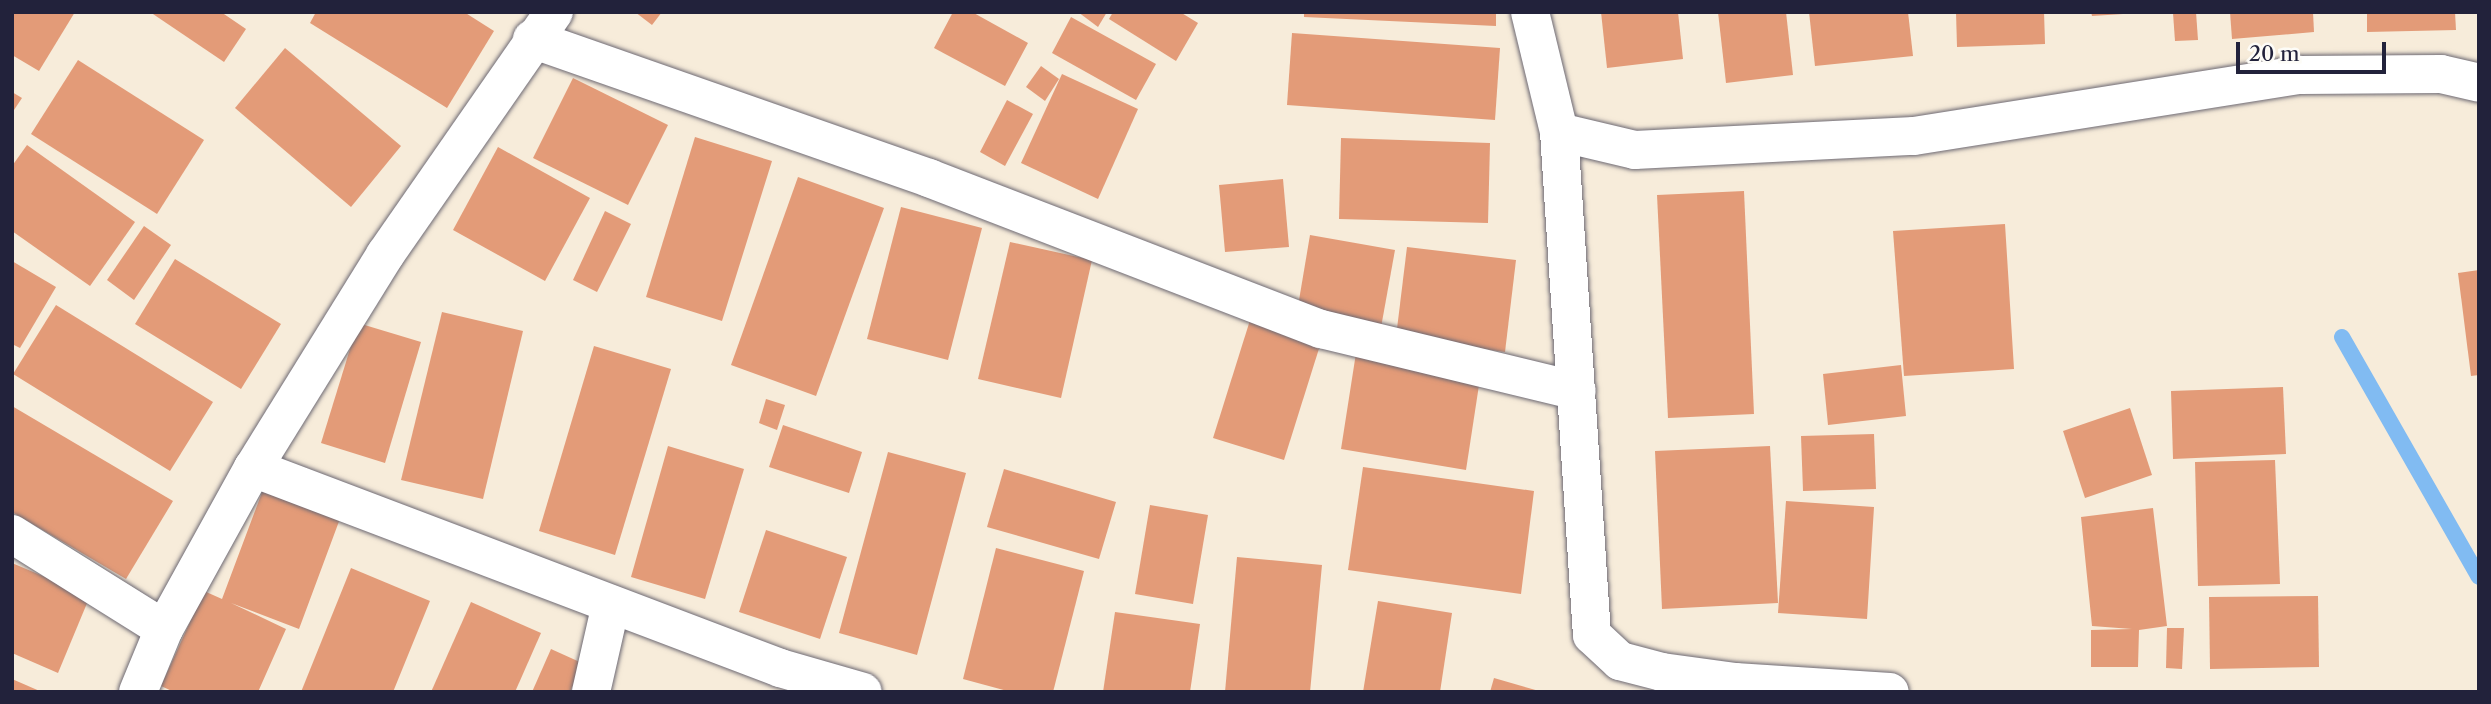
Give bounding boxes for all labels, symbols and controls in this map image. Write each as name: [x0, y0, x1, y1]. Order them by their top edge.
scale bar: [2239, 28, 2390, 72]
text: 20 m: [2249, 41, 2300, 66]

